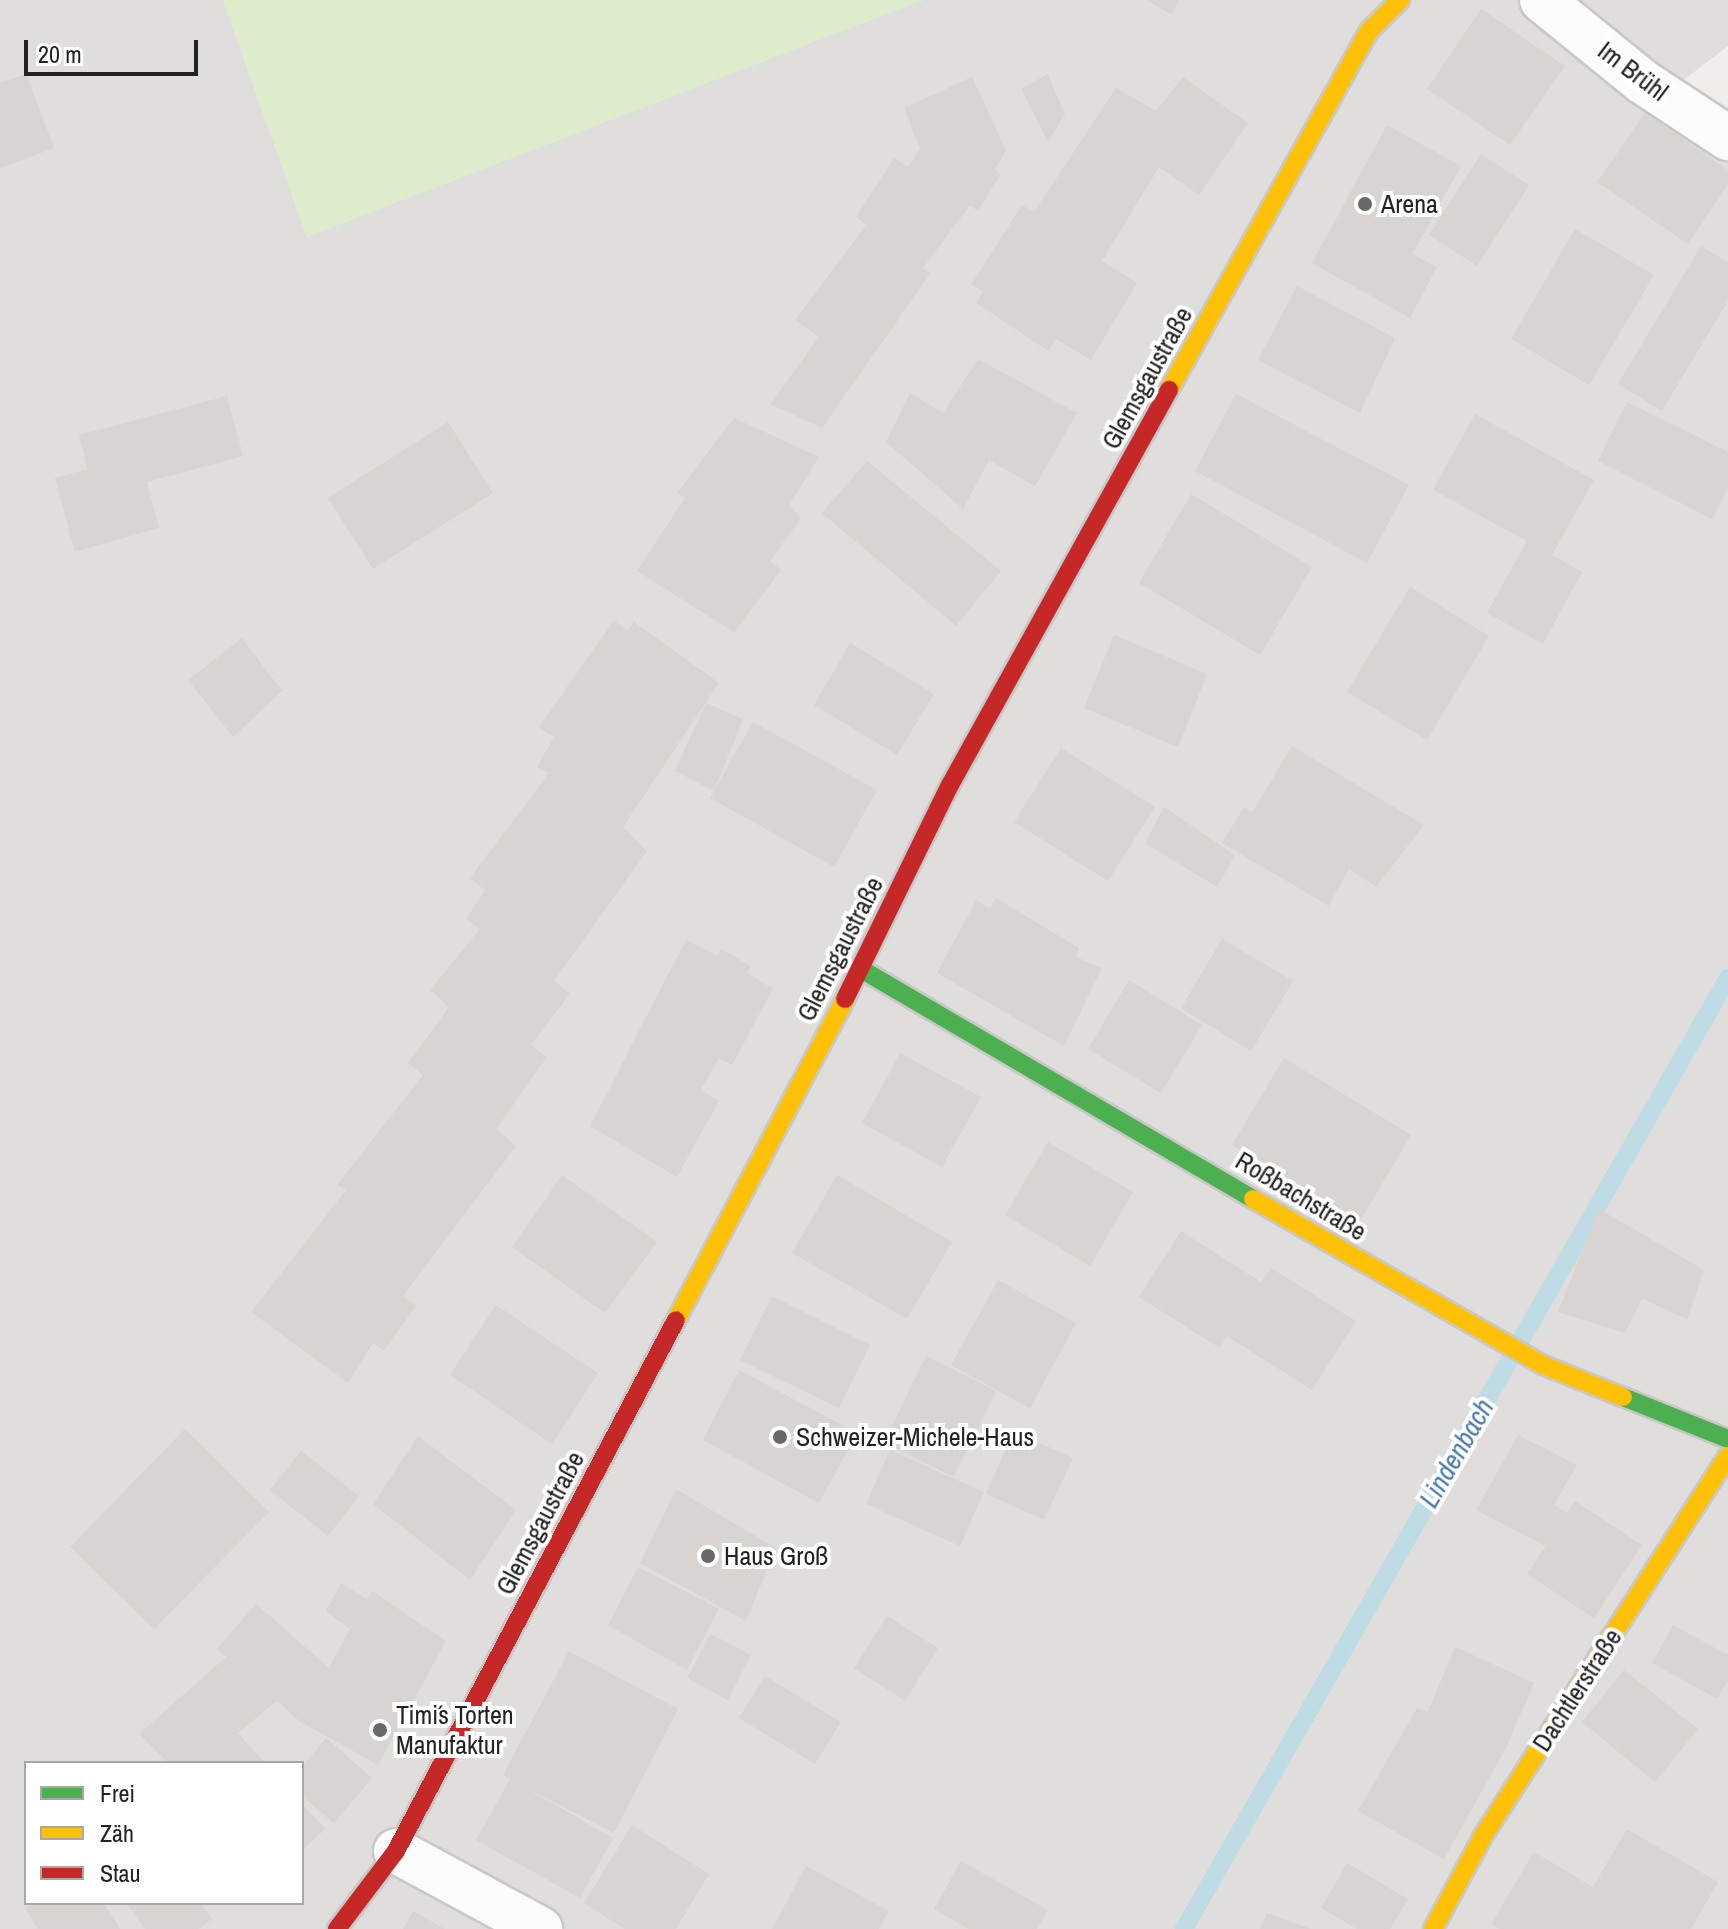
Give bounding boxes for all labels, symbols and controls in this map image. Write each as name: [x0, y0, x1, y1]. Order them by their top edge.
scale bar: [28, 24, 202, 74]
street label: Im Brühl: [1592, 35, 1674, 107]
text: 20 m: [38, 38, 82, 70]
place label: Arena: [1381, 188, 1438, 220]
marker: Arena: [1356, 195, 1374, 213]
street label: Glemsgaustraße: [1095, 302, 1199, 454]
street label: Glemsgaustraße: [790, 872, 890, 1026]
street label: Roßbachstraße: [1230, 1145, 1372, 1247]
water label: Lindenbach: [1411, 1393, 1501, 1513]
place label: Schweizer-Michele-Haus: [796, 1421, 1034, 1453]
marker: Schweizer-Michele-Haus: [771, 1428, 789, 1446]
street label: Glemsgaustraße: [489, 1446, 591, 1600]
place label: Haus Groß: [724, 1540, 828, 1572]
marker: Haus Groß: [699, 1547, 717, 1565]
street label: Dachtlerstraße: [1526, 1623, 1628, 1757]
place label: Timi´s Torten Manufaktur: [396, 1699, 514, 1760]
marker: Timi´s Torten Manufaktur: [371, 1721, 389, 1739]
legend: [24, 1761, 304, 1905]
text: Frei: [100, 1777, 135, 1809]
text: Zäh: [100, 1817, 134, 1849]
text: Stau: [100, 1857, 141, 1889]

